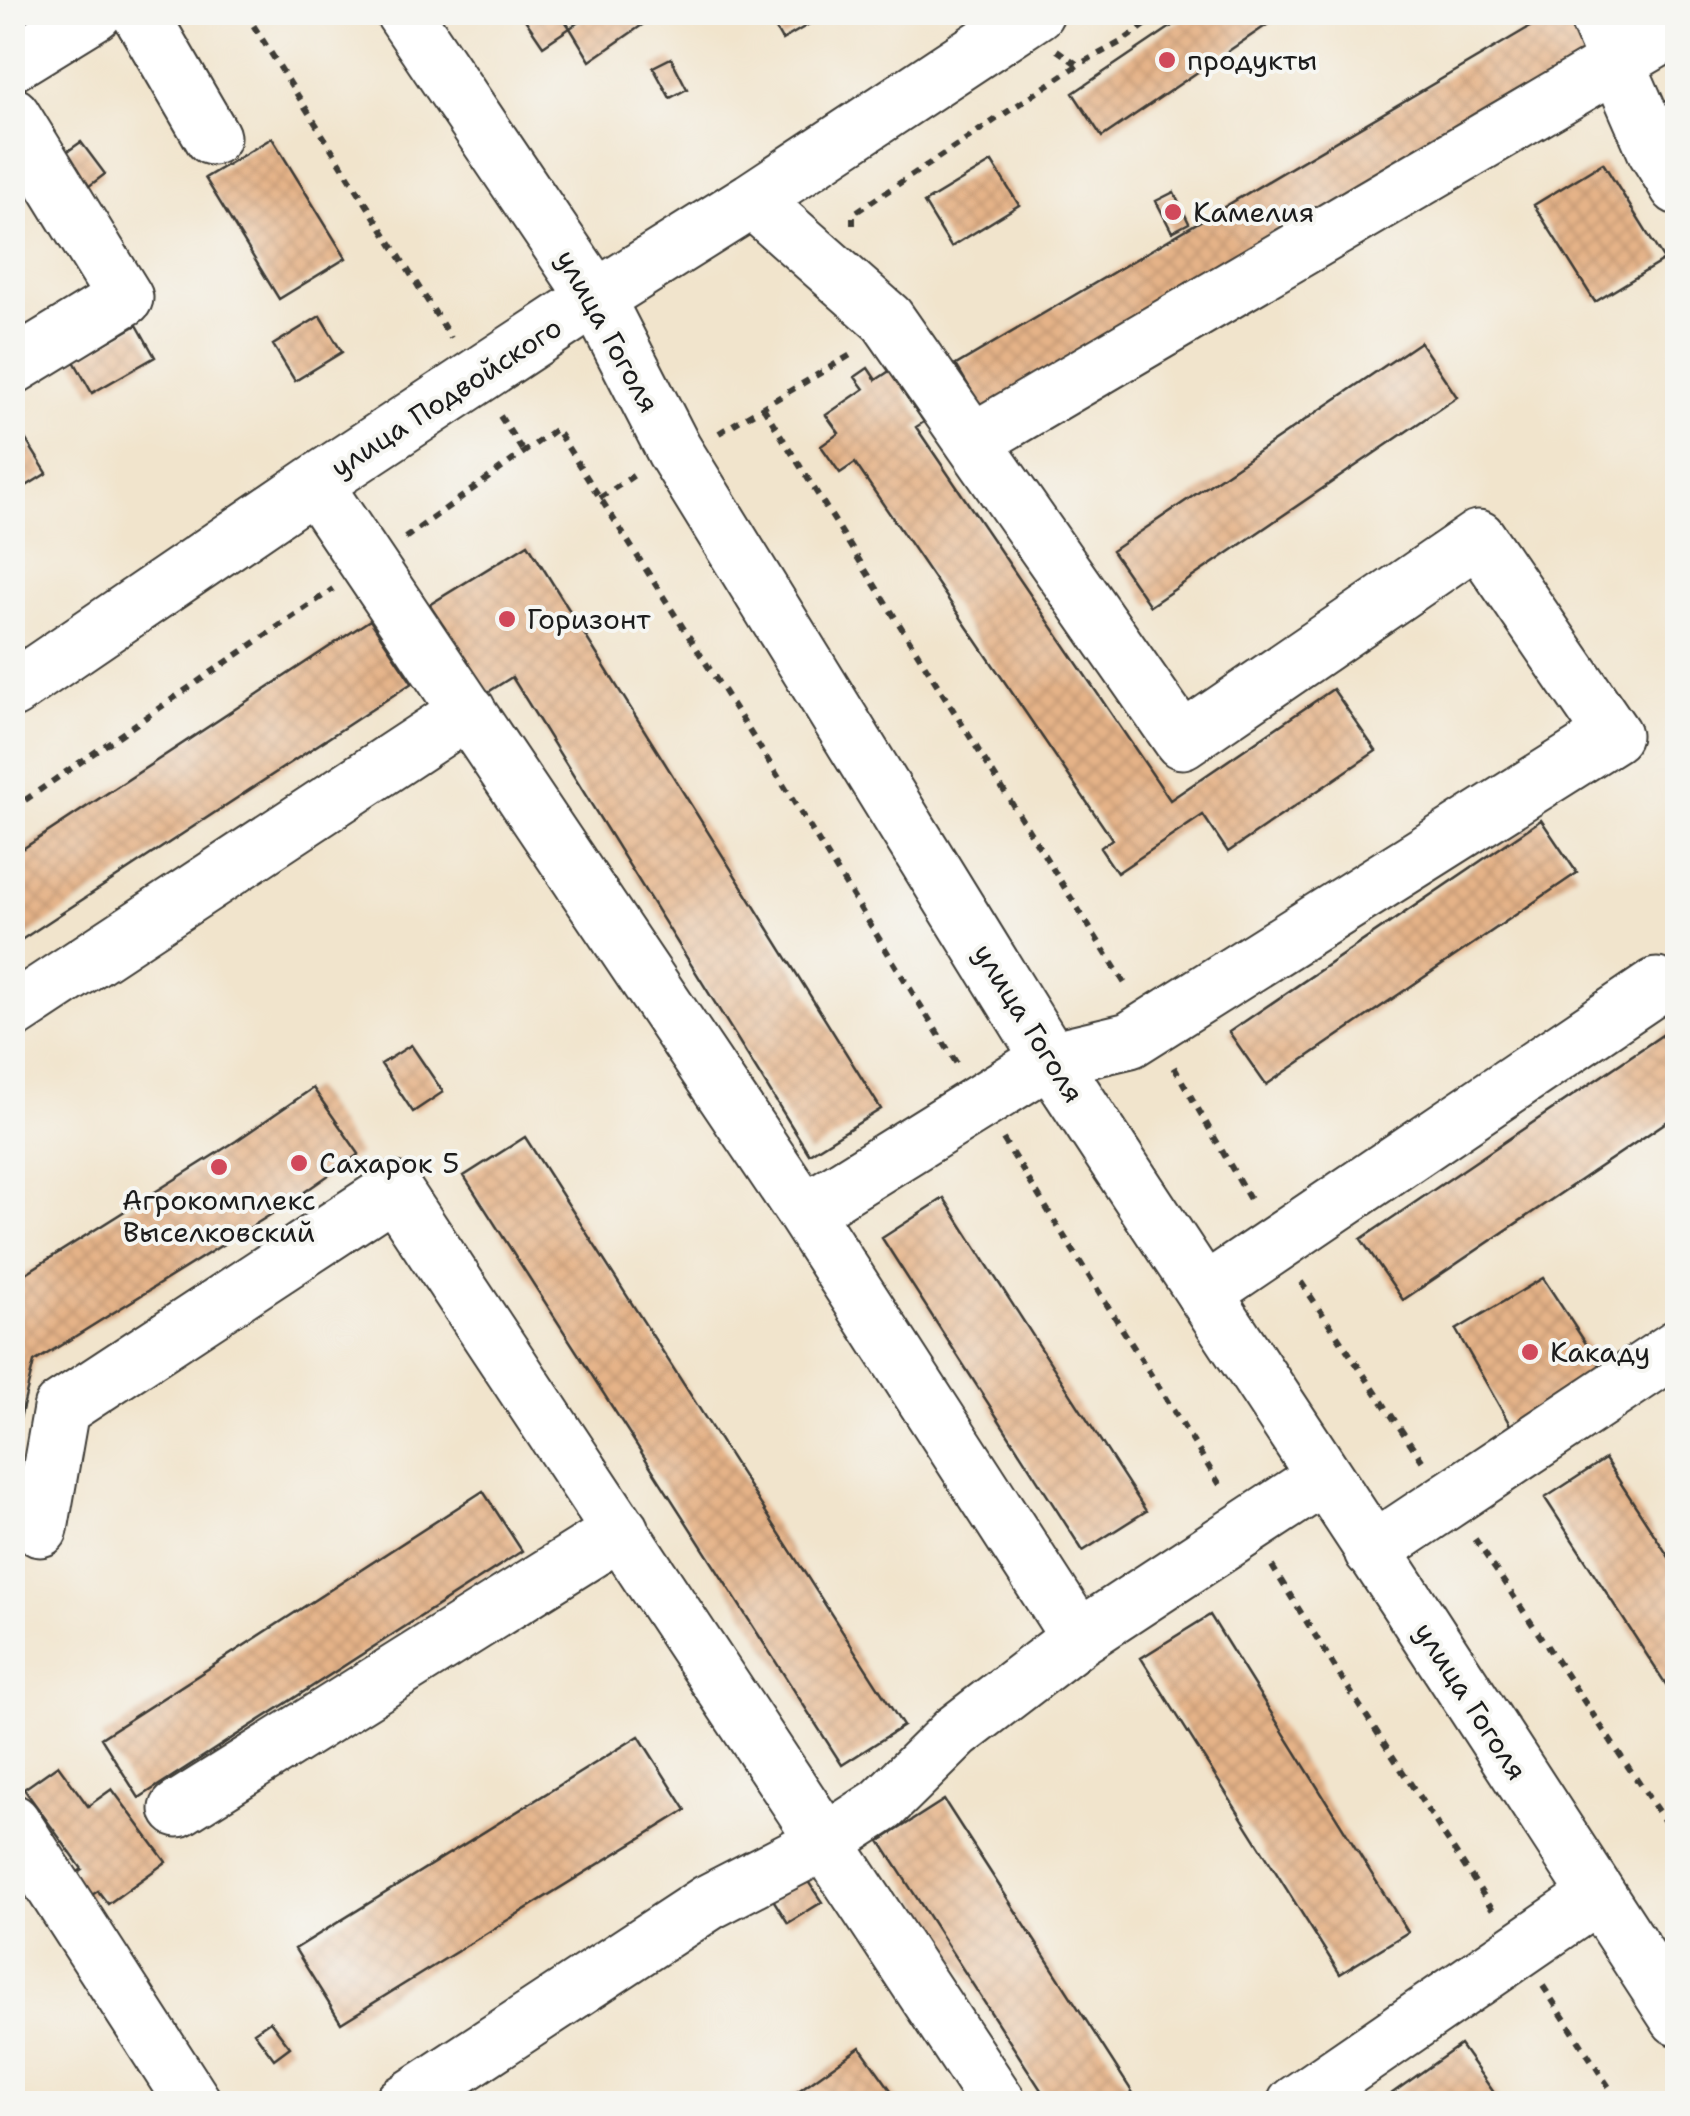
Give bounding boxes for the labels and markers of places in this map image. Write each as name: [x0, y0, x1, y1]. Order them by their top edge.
place label: продукты: [1187, 41, 1317, 79]
marker: продукты: [1156, 49, 1178, 71]
place label: Камелия: [1193, 193, 1314, 231]
marker: Камелия: [1162, 201, 1184, 223]
place label: Горизонт: [527, 600, 651, 638]
marker: Горизонт: [496, 608, 518, 630]
place label: Сахарок 5: [319, 1144, 459, 1182]
marker: Сахарок 5: [288, 1152, 310, 1174]
marker: Агрокомплекс Выселковский: [208, 1156, 230, 1178]
place label: Агрокомплекс Выселковский: [122, 1181, 316, 1251]
place label: Какаду: [1550, 1333, 1650, 1371]
marker: Какаду: [1519, 1341, 1541, 1363]

